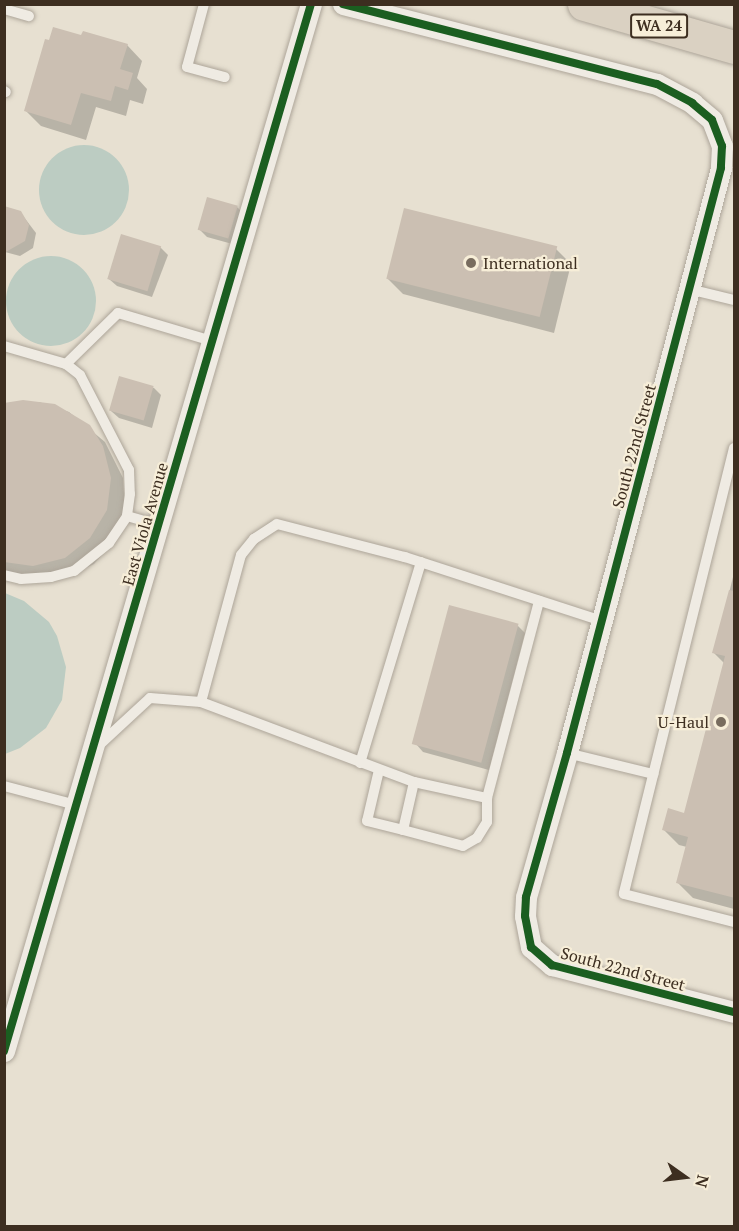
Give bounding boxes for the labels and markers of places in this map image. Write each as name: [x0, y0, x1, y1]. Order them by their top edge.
place label: International: [483, 253, 578, 273]
marker: International: [464, 256, 478, 270]
place label: U-Haul: [658, 712, 709, 732]
marker: U-Haul: [714, 715, 728, 729]

